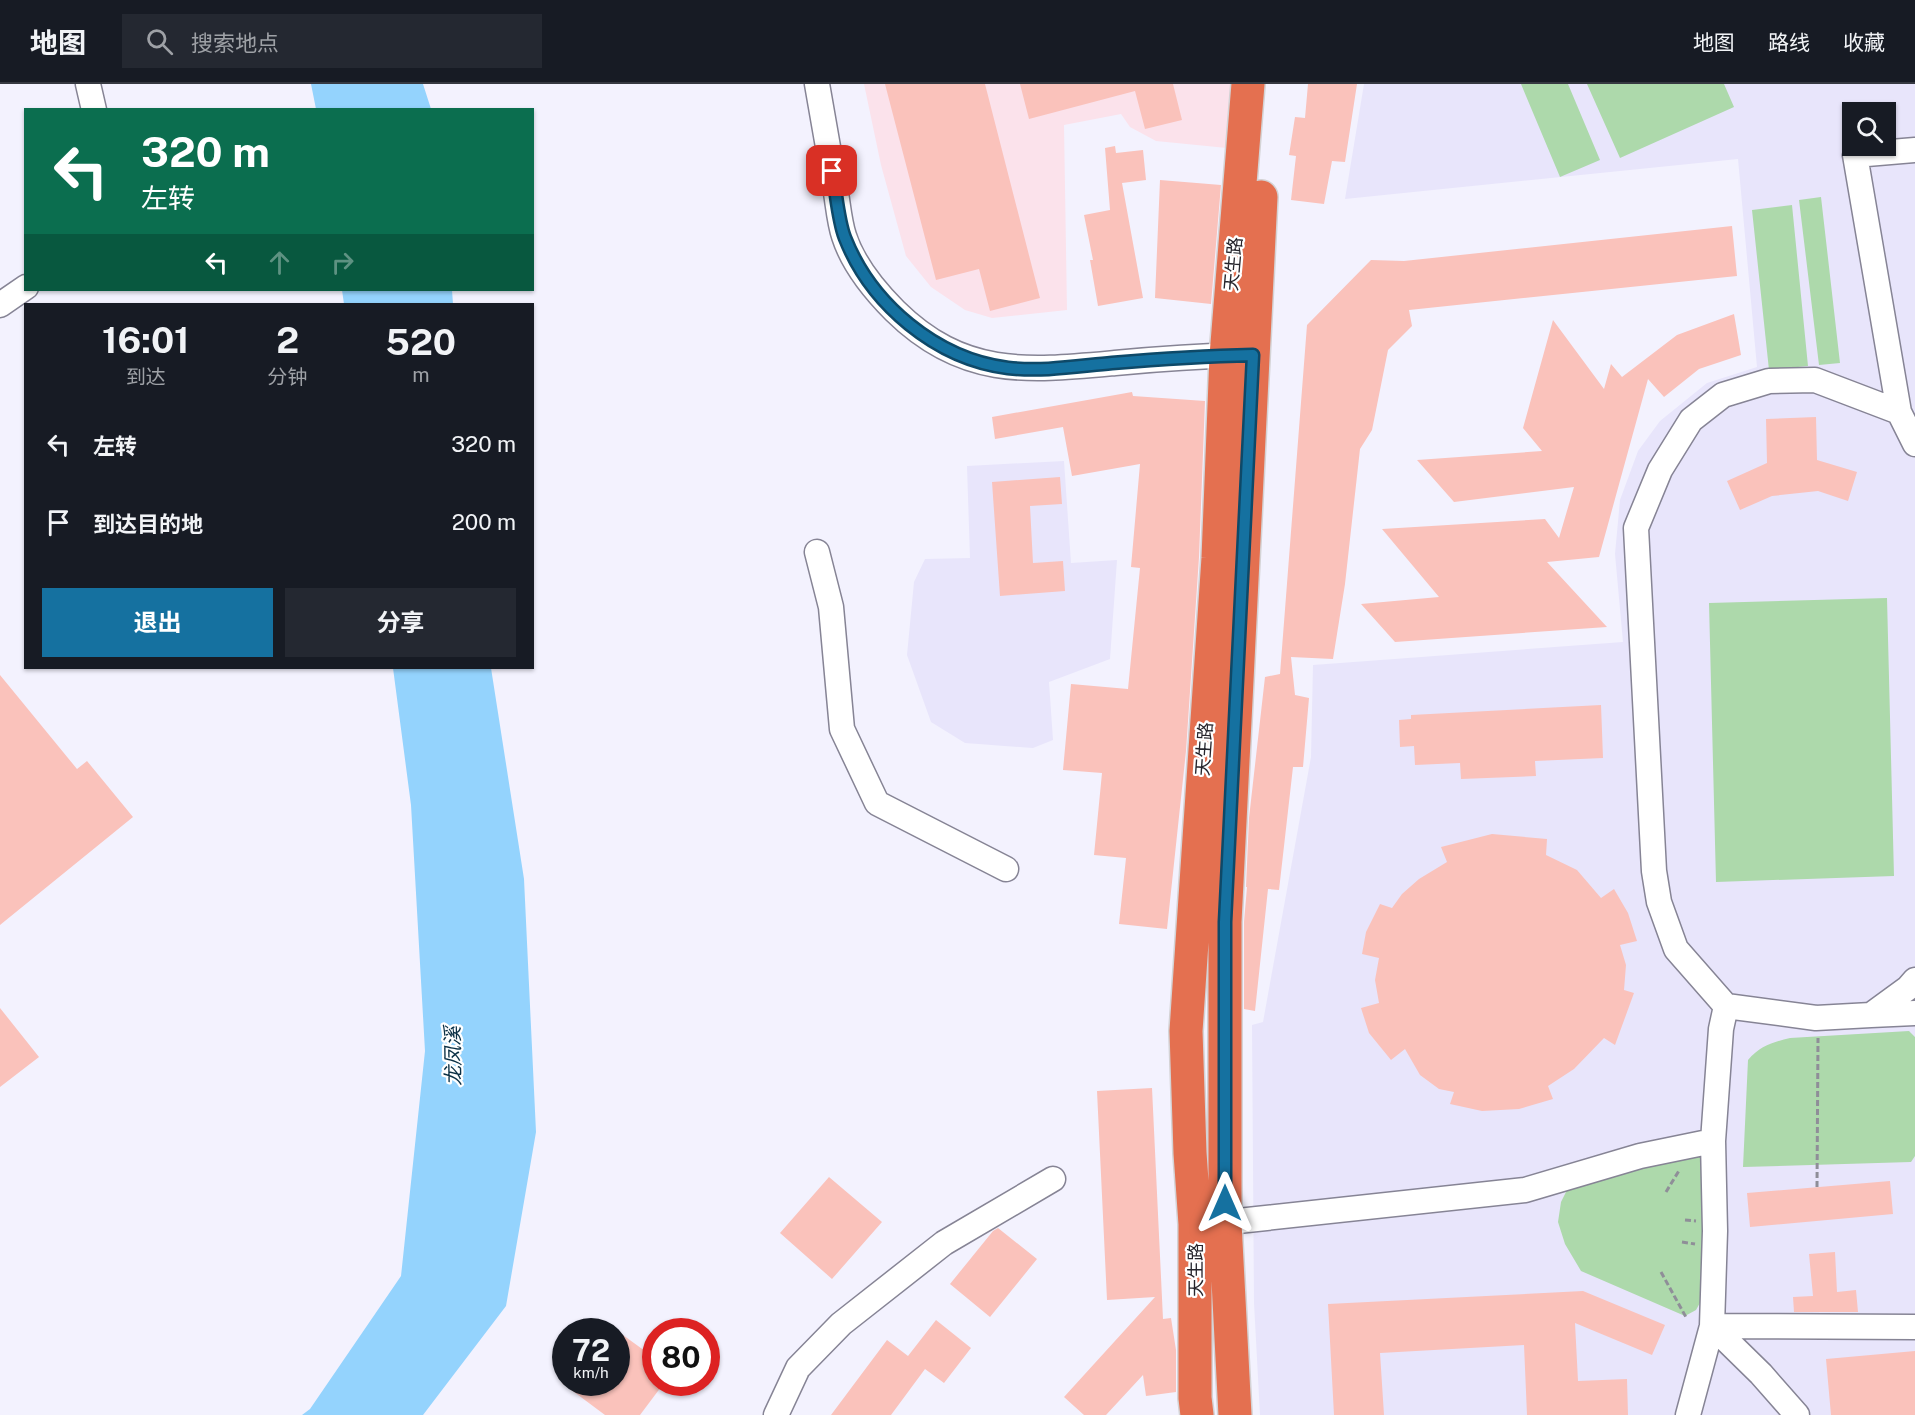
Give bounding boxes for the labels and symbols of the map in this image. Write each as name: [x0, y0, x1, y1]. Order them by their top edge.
pin: [806, 145, 857, 196]
street label: 天生路: [1220, 236, 1246, 292]
street label: 天生路: [1192, 721, 1216, 777]
water label: 龙凤溪: [440, 1024, 466, 1086]
position arrow: [1193, 1171, 1257, 1235]
street label: 天生路: [1185, 1243, 1206, 1297]
speed limit sign: 80: [642, 1318, 720, 1396]

